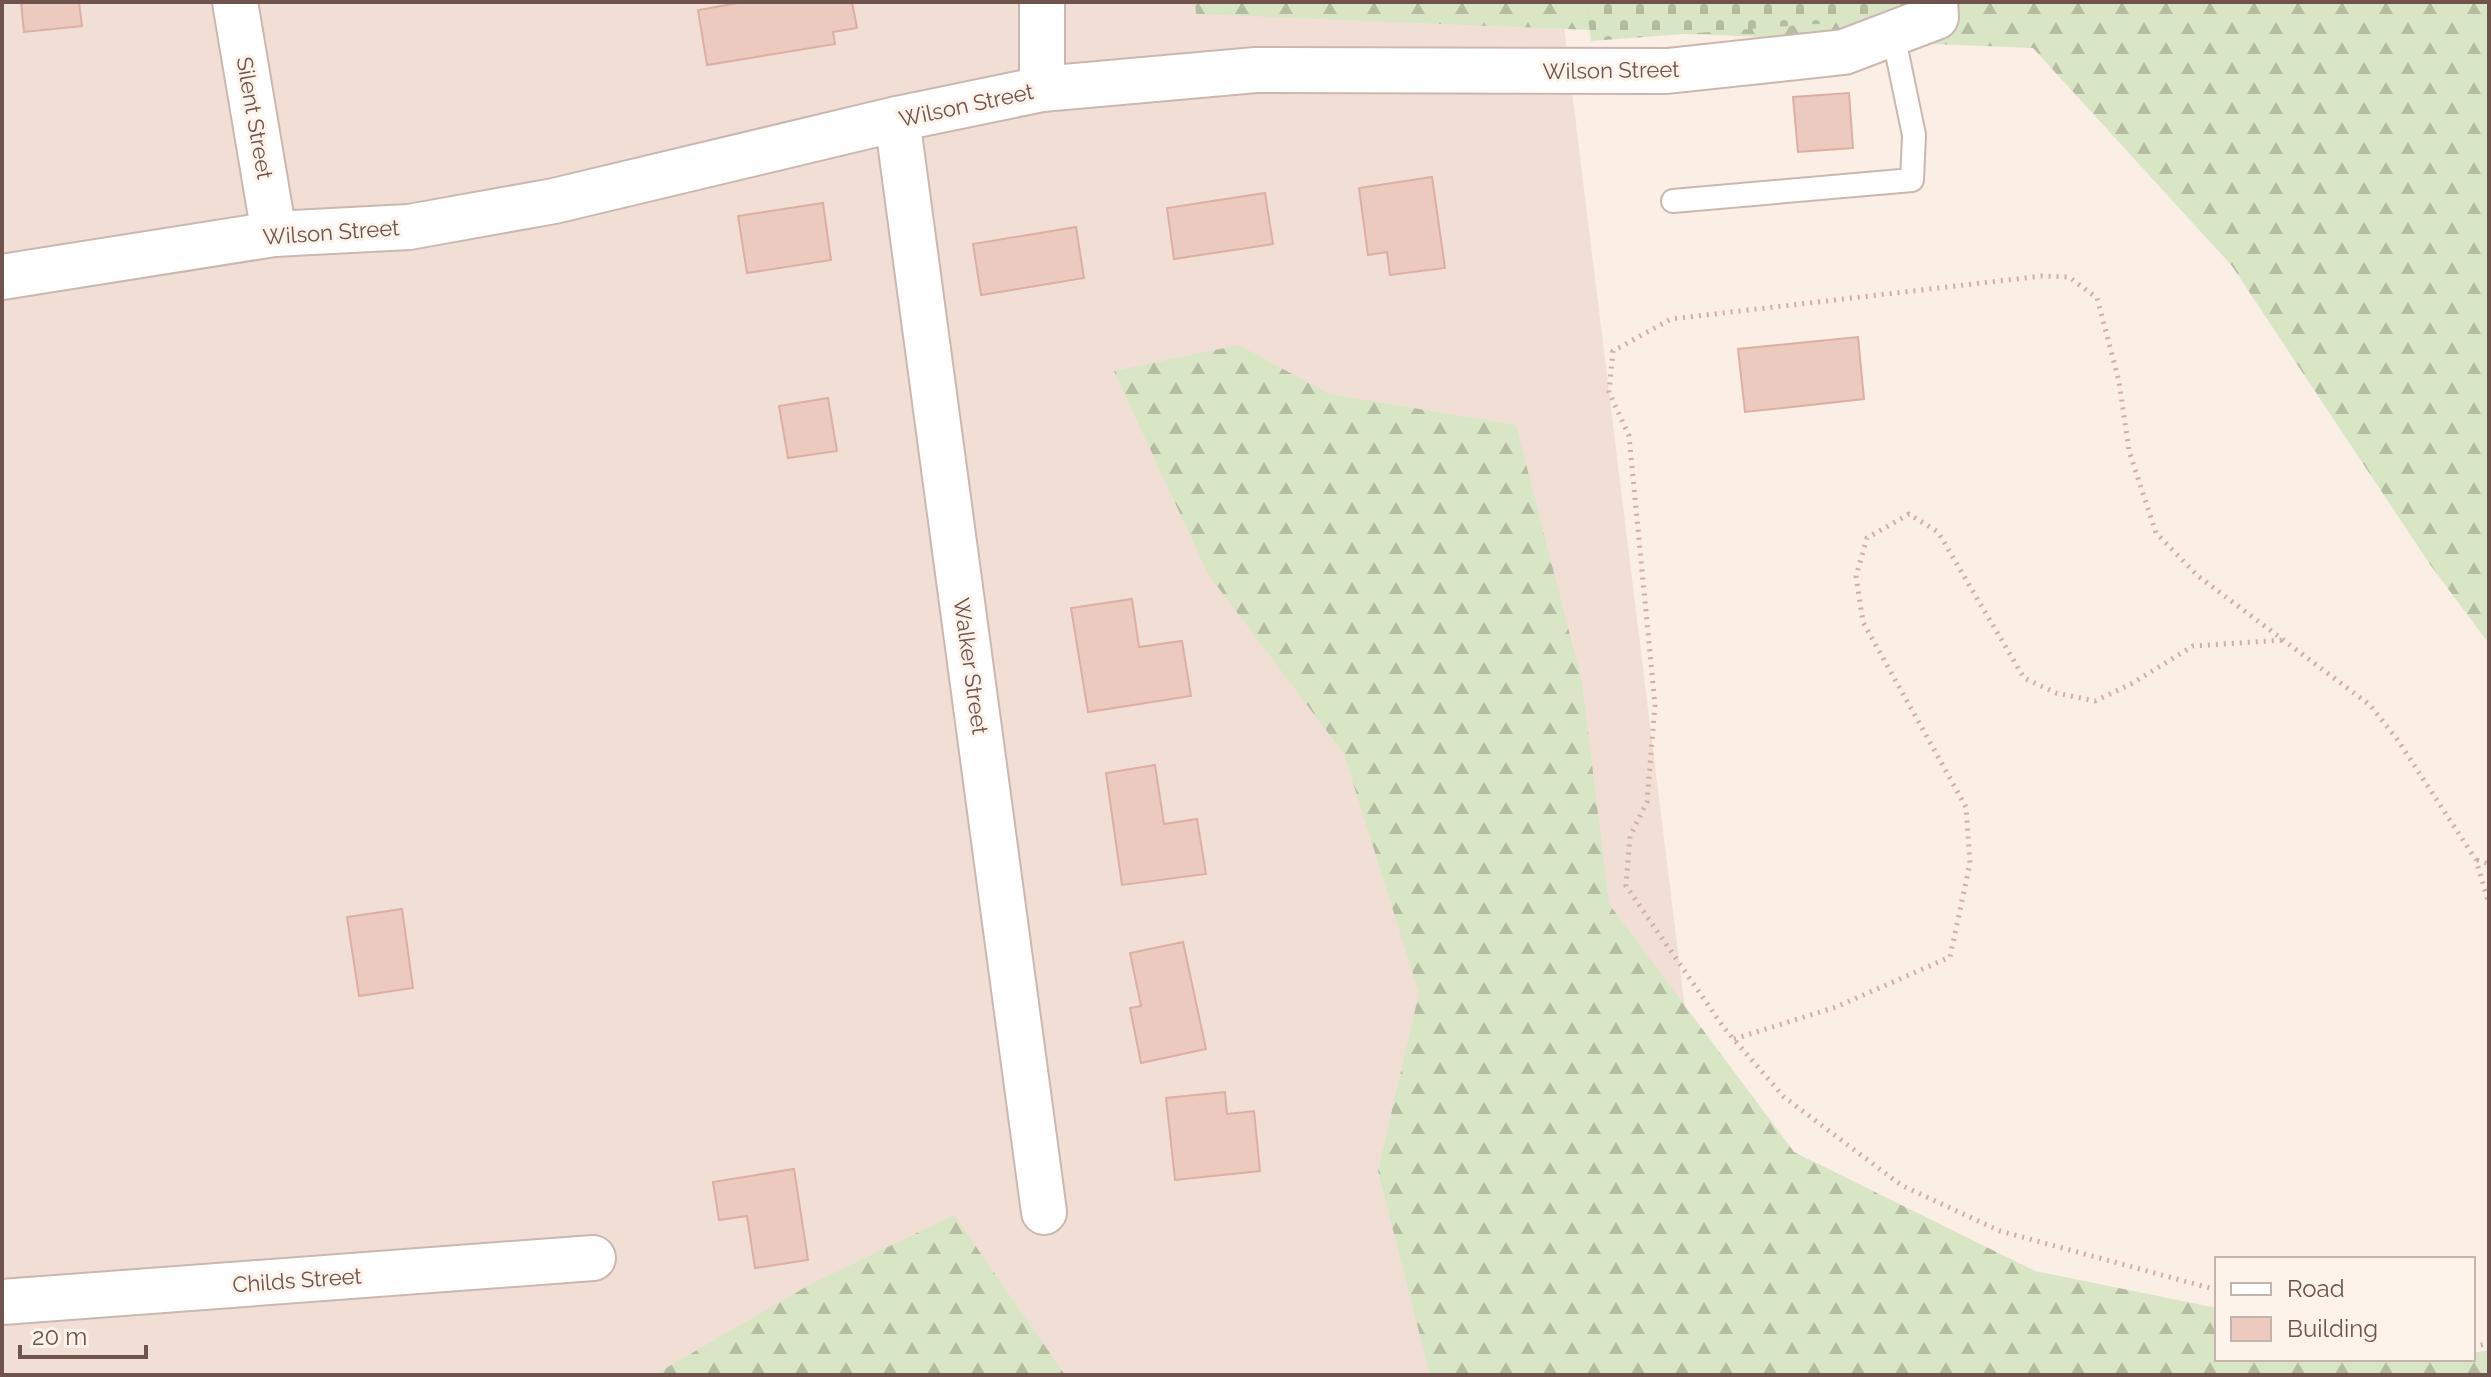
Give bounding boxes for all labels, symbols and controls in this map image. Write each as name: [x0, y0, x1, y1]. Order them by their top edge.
street label: Silent Street: [231, 55, 279, 182]
street label: Wilson Street: [1542, 56, 1680, 84]
street label: Wilson Street: [896, 78, 1036, 132]
street label: Wilson Street: [262, 214, 401, 250]
street label: Walker Street: [949, 596, 994, 737]
legend: [2215, 1257, 2475, 1361]
street label: Childs Street: [231, 1262, 363, 1297]
text: Road: [2287, 1274, 2345, 1303]
scale bar: [20, 1309, 146, 1359]
text: Building: [2287, 1314, 2378, 1343]
text: 20 m: [32, 1322, 87, 1351]

